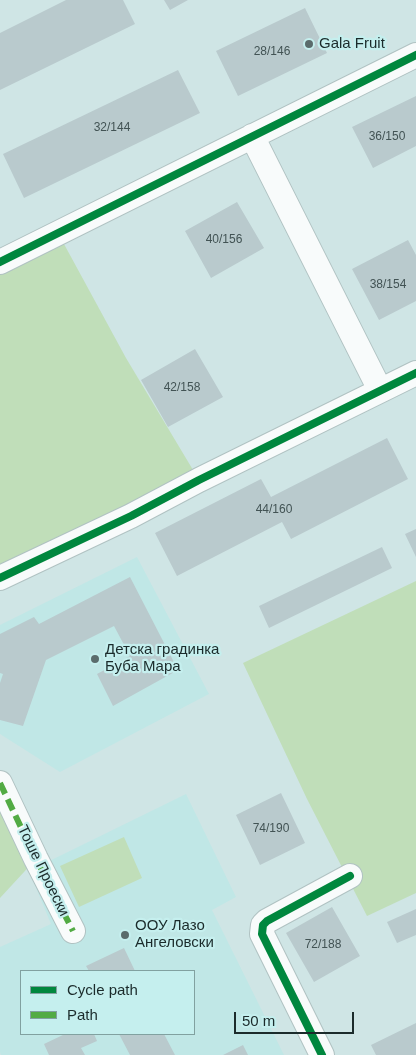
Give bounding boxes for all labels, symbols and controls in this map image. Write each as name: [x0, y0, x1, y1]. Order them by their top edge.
place label: Gala Fruit: [319, 35, 385, 53]
marker: Gala Fruit: [303, 38, 315, 50]
house number: 28/146: [254, 45, 290, 59]
house number: 32/144: [94, 121, 130, 135]
house number: 36/150: [369, 130, 405, 144]
house number: 40/156: [206, 233, 242, 247]
house number: 38/154: [370, 278, 406, 292]
house number: 42/158: [164, 381, 200, 395]
house number: 44/160: [256, 503, 292, 517]
place label: Детска градинка Буба Мара: [105, 641, 219, 676]
marker: Детска градинка Буба Мара: [89, 653, 101, 665]
house number: 74/190: [253, 822, 289, 836]
street label: Тоше Проески: [13, 823, 73, 919]
place label: ООУ Лазо Ангеловски: [135, 917, 214, 952]
marker: ООУ Лазо Ангеловски: [119, 929, 131, 941]
house number: 72/188: [305, 938, 341, 952]
legend: [20, 970, 195, 1035]
text: Cycle path: [67, 981, 138, 998]
scale bar: [236, 1002, 356, 1034]
text: Path: [67, 1006, 98, 1023]
text: 50 m: [242, 1012, 275, 1029]

